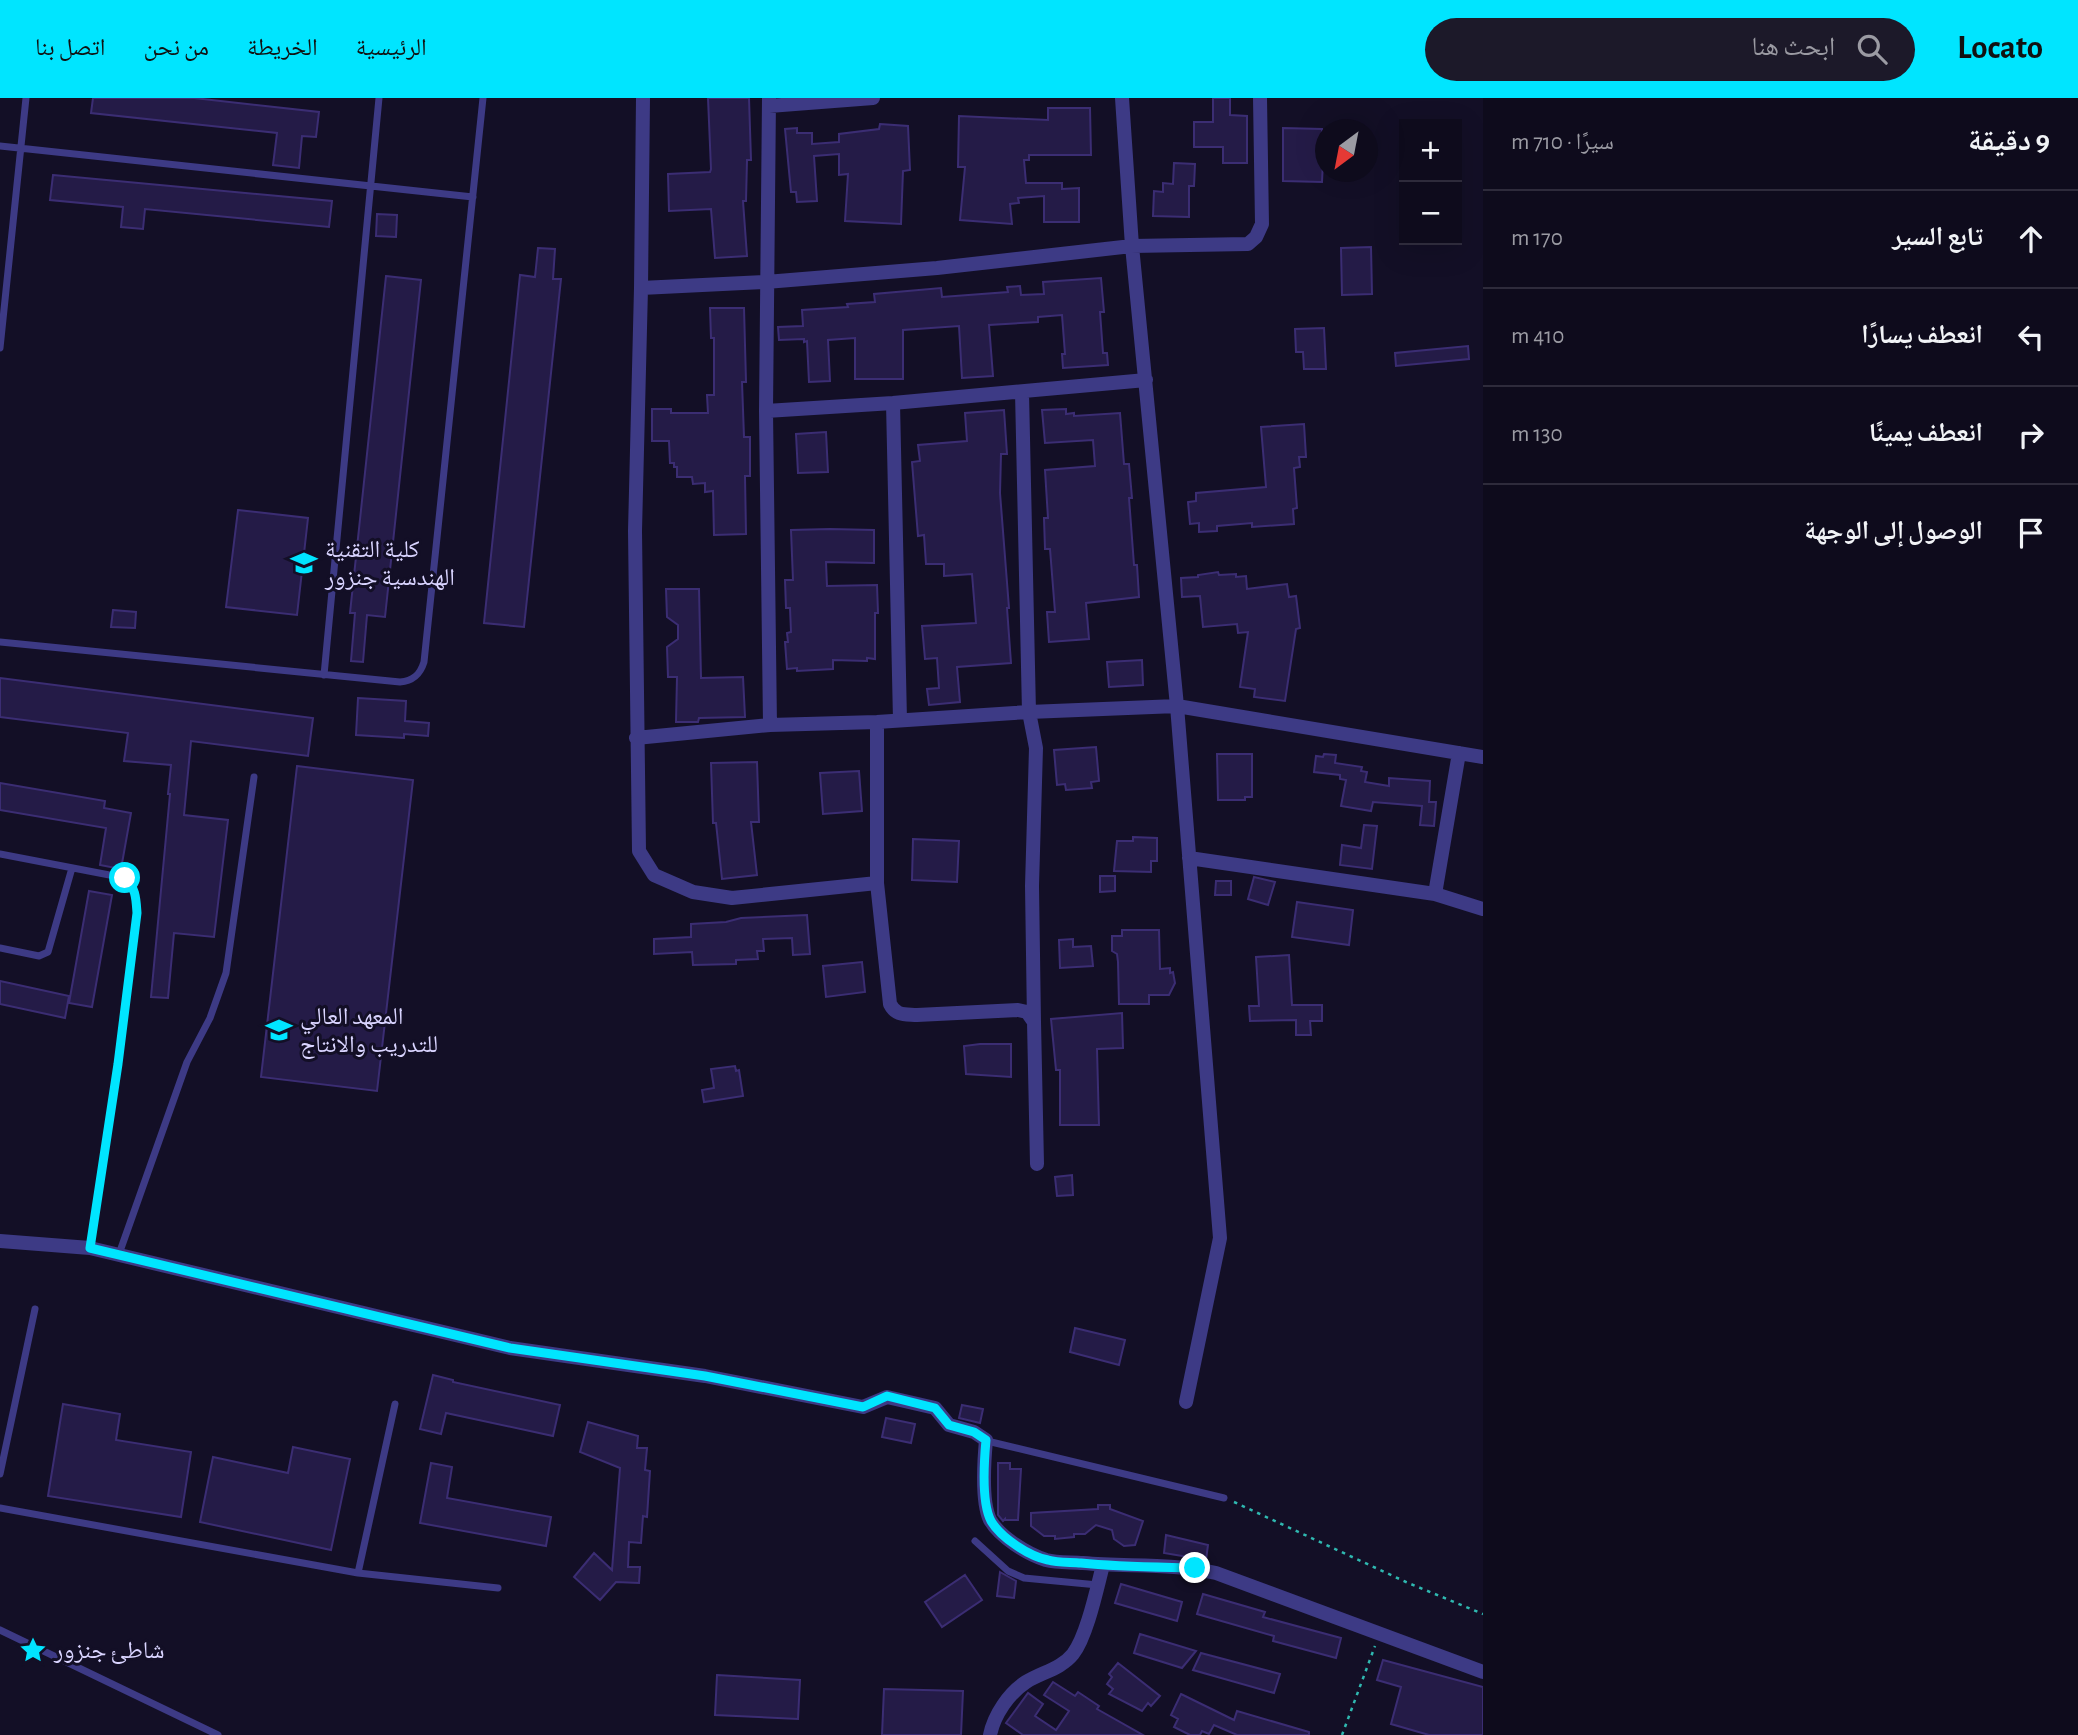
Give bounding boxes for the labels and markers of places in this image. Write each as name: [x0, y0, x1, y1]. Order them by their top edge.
place label: كلية التقنية الهندسية جنزور: [324, 538, 455, 590]
school or university icon: كلية التقنية الهندسية جنزور: [289, 548, 319, 578]
place label: المعهد العالي للتدريب والانتاج: [300, 1005, 438, 1059]
school or university icon: المعهد العالي للتدريب والانتاج: [264, 1015, 294, 1045]
place icon: شاطئ جنزور: [18, 1635, 48, 1665]
place label: شاطئ جنزور: [53, 1639, 165, 1664]

